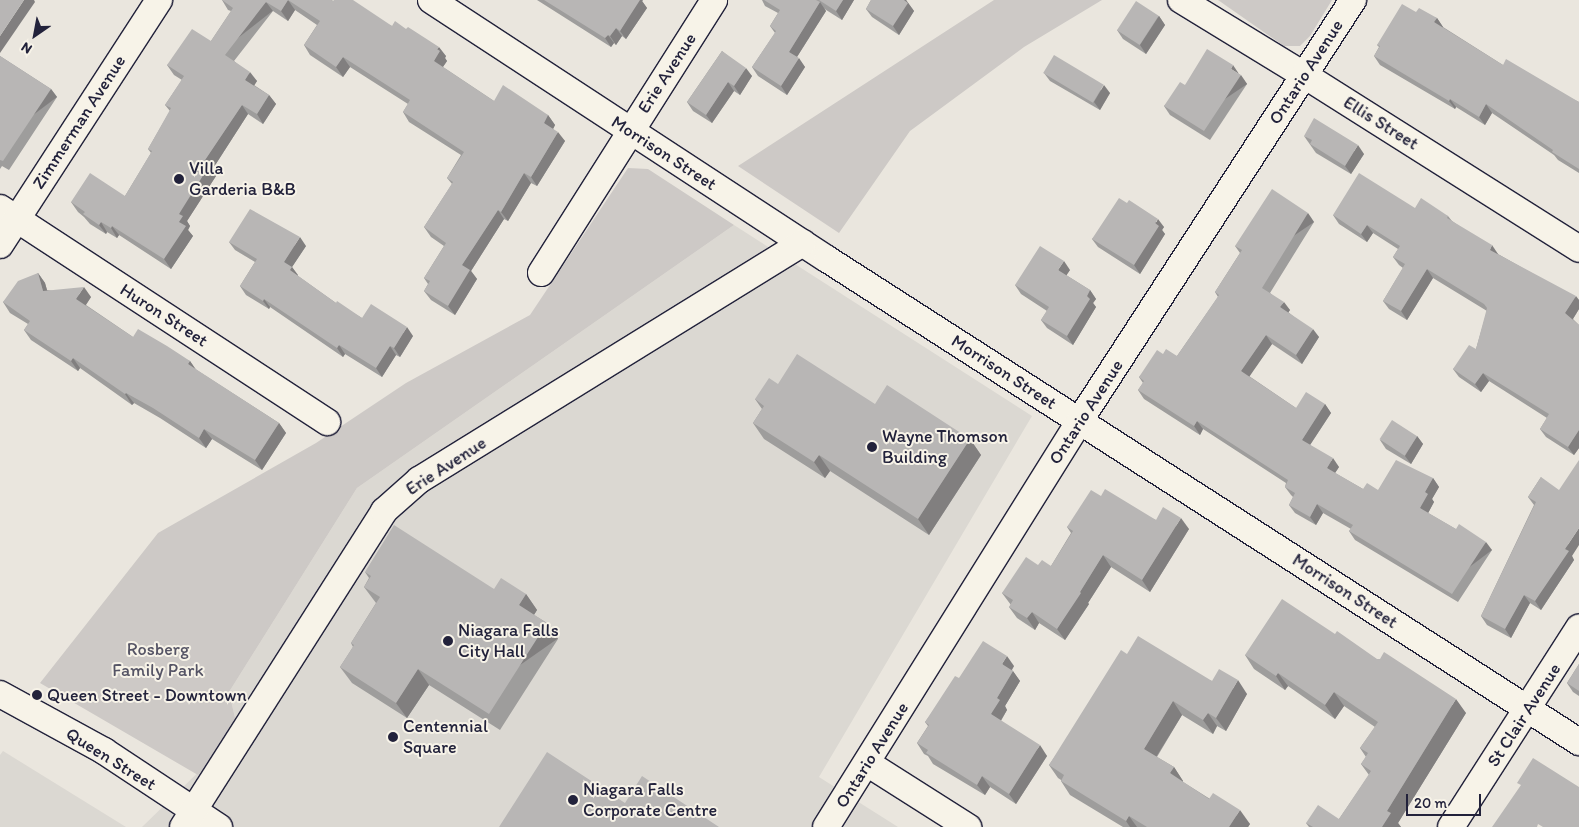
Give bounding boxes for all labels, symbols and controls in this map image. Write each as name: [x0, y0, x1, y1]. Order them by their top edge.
north arrow: [10, 10, 60, 60]
street label: Ontario Avenue: [1264, 16, 1348, 128]
street label: Erie Avenue: [633, 29, 701, 117]
text: N: [18, 38, 35, 58]
street label: Zimmerman Avenue: [28, 51, 130, 193]
street label: Ellis Street: [1339, 91, 1423, 155]
street label: Morrison Street: [607, 111, 721, 195]
place label: Villa Garderia B&B: [189, 158, 296, 200]
marker: Villa Garderia B&B: [173, 173, 185, 185]
street label: Huron Street: [116, 279, 212, 351]
street label: Morrison Street: [947, 330, 1061, 414]
street label: Ontario Avenue: [1044, 356, 1128, 468]
place label: Wayne Thomson Building: [882, 426, 1007, 468]
street label: Erie Avenue: [402, 432, 490, 500]
marker: Wayne Thomson Building: [866, 441, 878, 453]
street label: Morrison Street: [1288, 549, 1402, 633]
place label: Niagara Falls City Hall: [458, 620, 559, 662]
marker: Niagara Falls City Hall: [442, 635, 454, 647]
park label: Rosberg Family Park: [113, 639, 203, 682]
street label: St Clair Avenue: [1483, 659, 1565, 771]
place label: Queen Street - Downtown: [47, 684, 245, 706]
marker: Queen Street - Downtown: [31, 689, 43, 701]
street label: Ontario Avenue: [831, 698, 913, 812]
place label: Centennial Square: [403, 716, 488, 759]
street label: Queen Street: [62, 723, 160, 795]
marker: Centennial Square: [387, 731, 399, 743]
place label: Niagara Falls Corporate Centre: [583, 779, 718, 822]
scale bar: [1409, 784, 1484, 816]
marker: Niagara Falls Corporate Centre: [567, 794, 579, 806]
text: 20 m: [1414, 794, 1447, 812]

